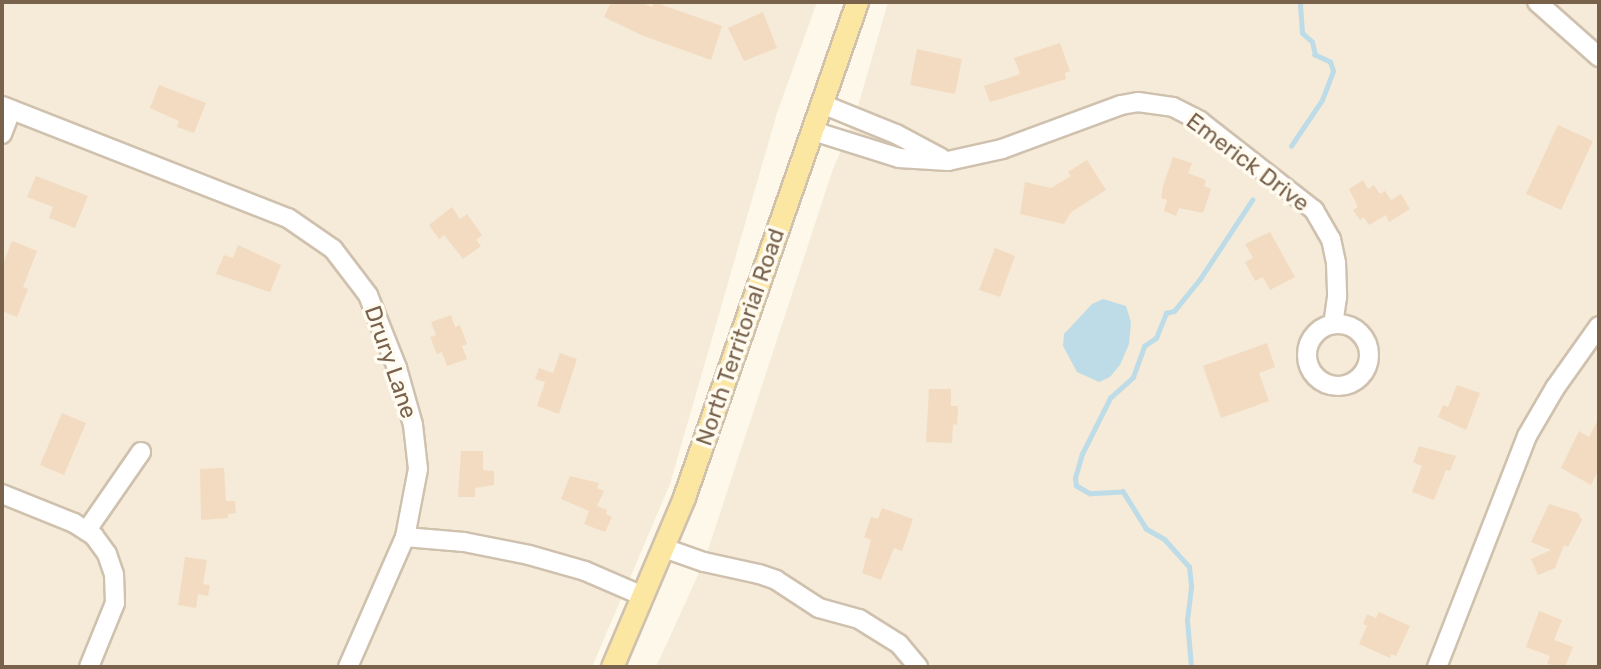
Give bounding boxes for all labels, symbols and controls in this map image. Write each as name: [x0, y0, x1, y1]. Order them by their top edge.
street label: Emerick Drive: [1181, 107, 1315, 217]
street label: North Territorial Road: [690, 224, 790, 450]
street label: Drury Lane: [359, 302, 423, 422]

